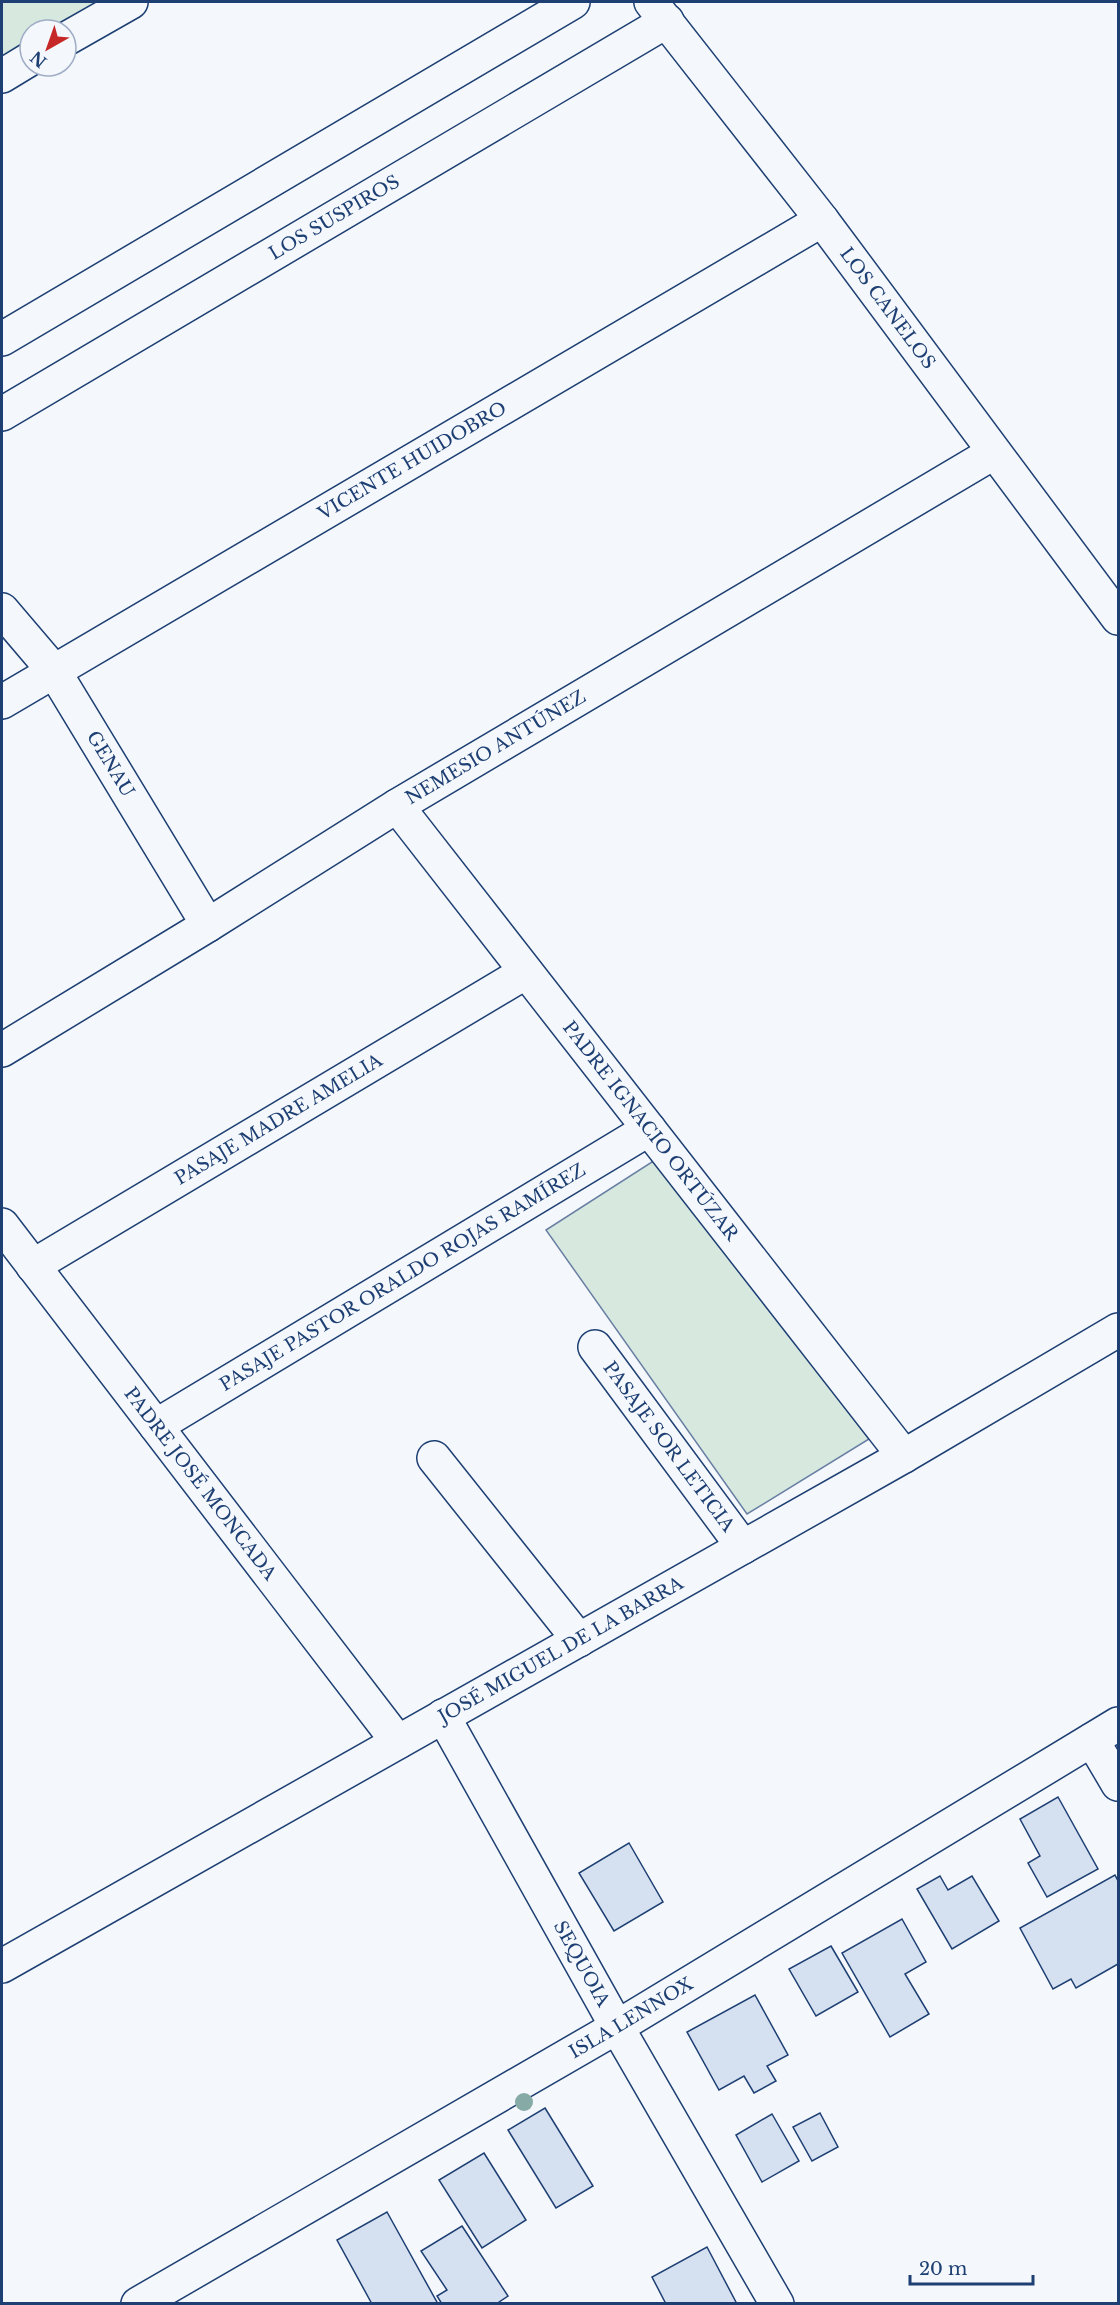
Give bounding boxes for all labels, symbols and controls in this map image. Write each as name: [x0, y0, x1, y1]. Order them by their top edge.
north arrow: [18, 18, 78, 78]
text: N: [26, 47, 51, 72]
street label: LOS SUSPIROS: [265, 171, 404, 265]
street label: LOS CANELOS: [835, 243, 940, 373]
street label: VICENTE HUIDOBRO: [313, 397, 511, 525]
street label: NEMESIO ANTÚNEZ: [402, 686, 590, 809]
street label: GENAU: [82, 727, 139, 801]
street label: PADRE IGNACIO ORTÚZAR: [558, 1017, 743, 1246]
street label: PASAJE MADRE AMELIA: [171, 1049, 387, 1190]
street label: PASAJE PASTOR ORALDO ROJAS RAMÍREZ: [216, 1159, 590, 1396]
street label: PASAJE SOR LETICIA: [598, 1357, 740, 1537]
street label: PADRE JOSÉ MONCADA: [119, 1383, 282, 1585]
street label: JOSÉ MIGUEL DE LA BARRA: [433, 1572, 688, 1729]
street label: SEQUOIA: [549, 1917, 615, 2012]
street label: ISLA LENNOX: [565, 1973, 697, 2063]
scale bar: [910, 2248, 1033, 2286]
text: 20 m: [919, 2258, 967, 2280]

